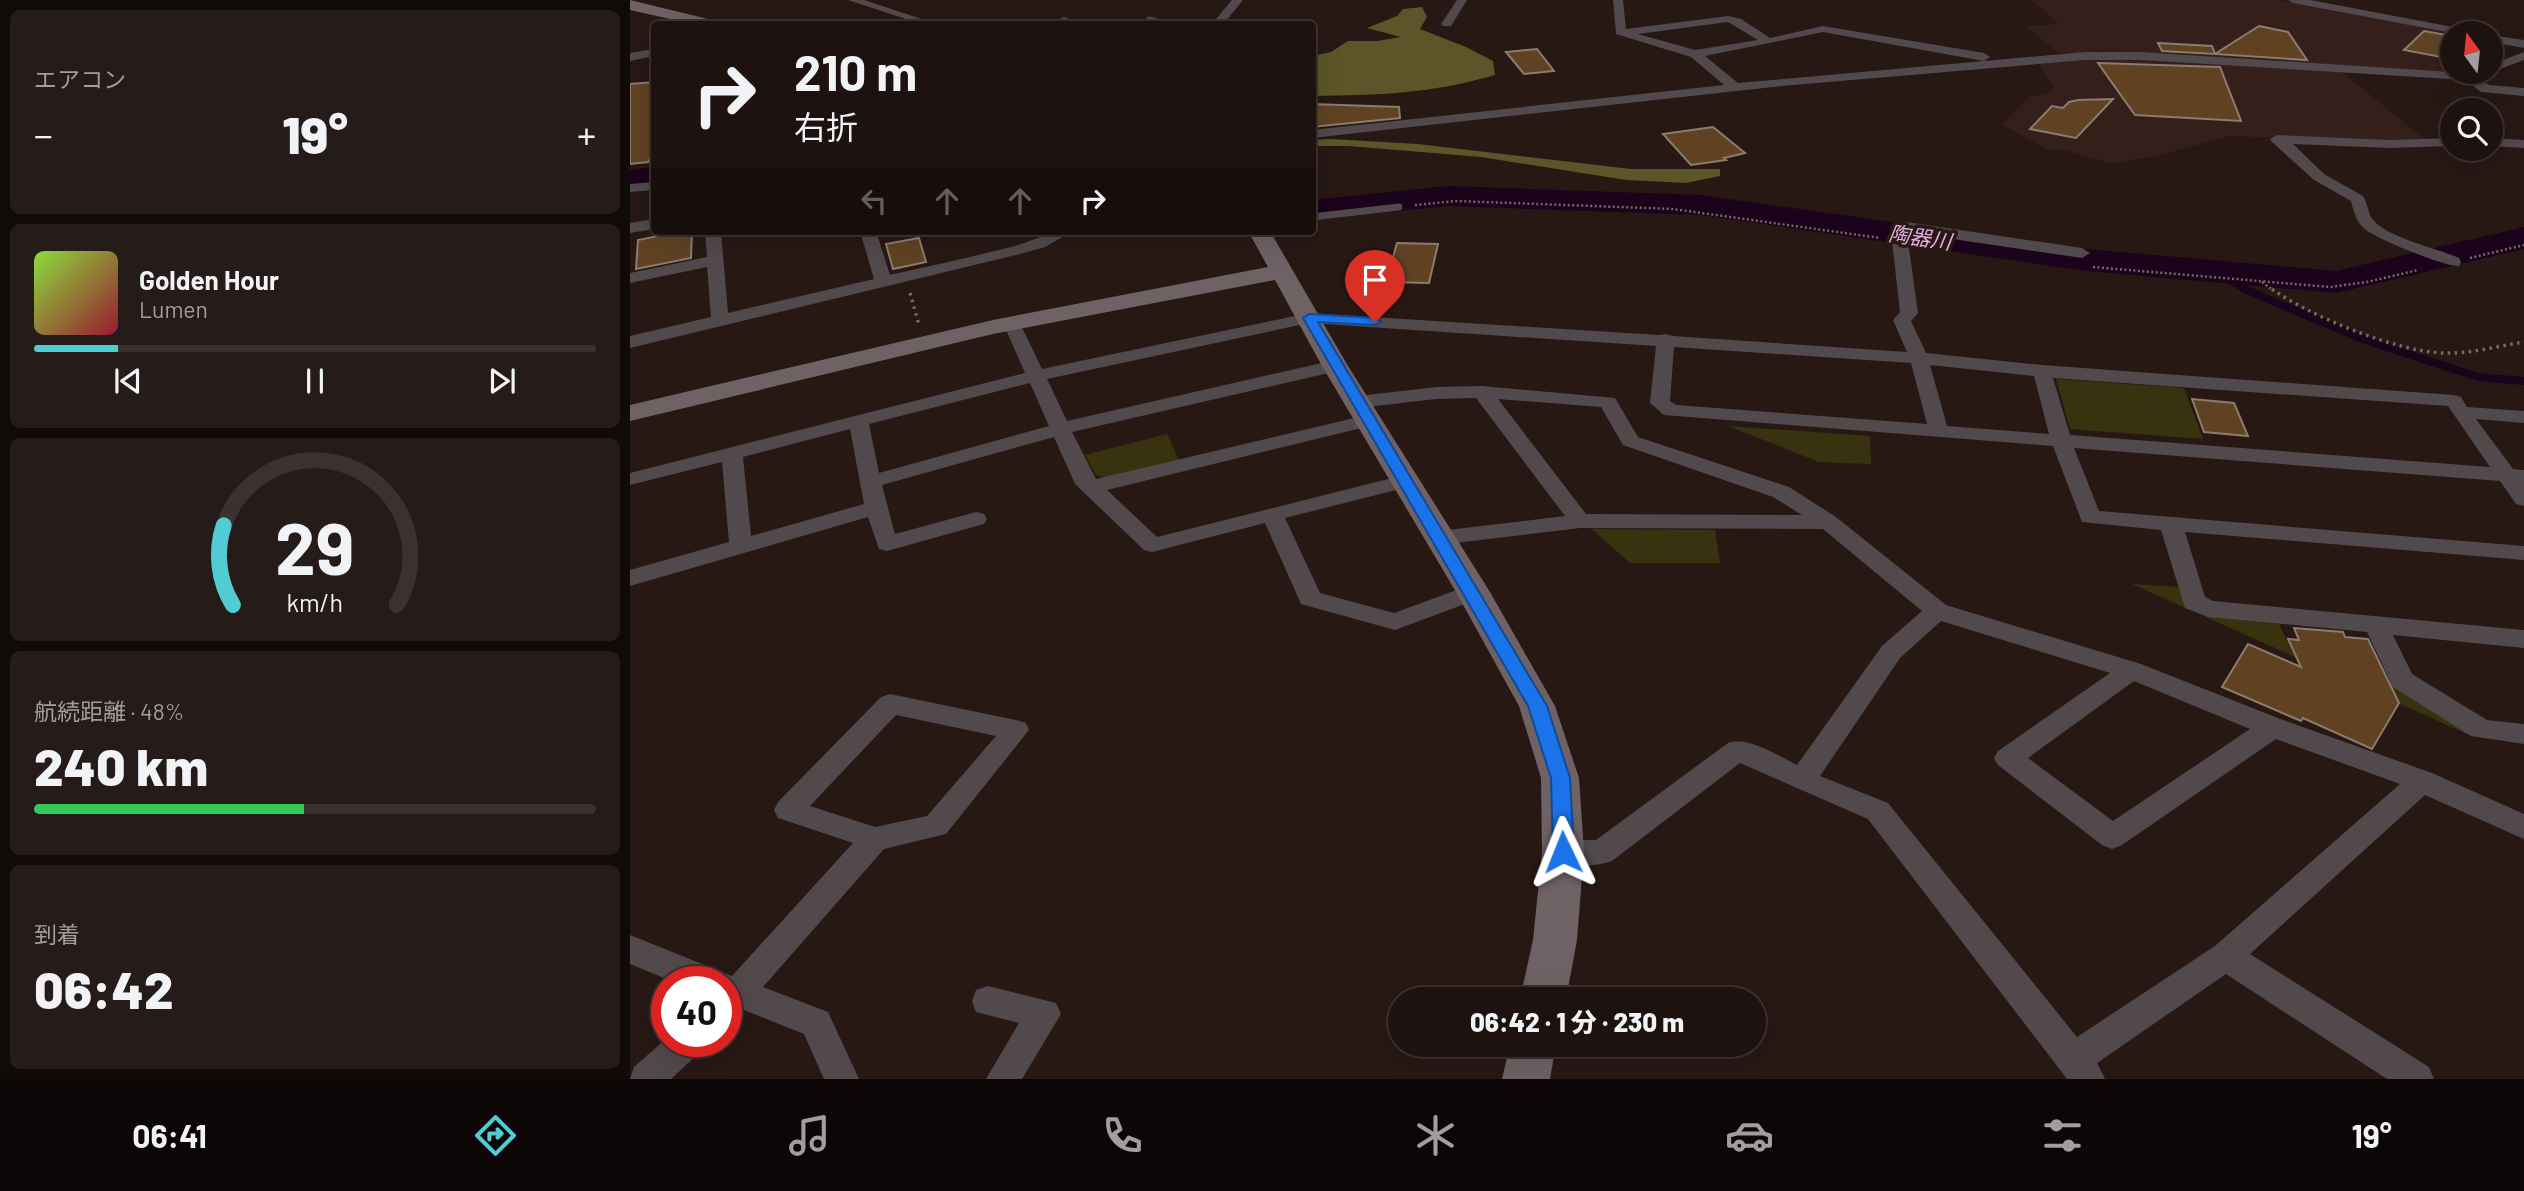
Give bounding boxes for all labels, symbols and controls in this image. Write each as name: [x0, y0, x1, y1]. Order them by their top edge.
north arrow: [2440, 21, 2502, 84]
map controls: [2440, 21, 2503, 161]
text: 210 m: [794, 42, 917, 101]
icon: right: [679, 49, 770, 140]
text: エアコン: [34, 65, 126, 93]
button: search: [2440, 98, 2503, 161]
text: 19°: [282, 102, 348, 164]
text: 右折: [794, 107, 858, 145]
text: −: [34, 111, 53, 157]
text: +: [577, 111, 596, 157]
icon: left: [855, 182, 893, 220]
icon: ahead: [928, 182, 966, 220]
icon: ahead: [1001, 182, 1039, 220]
icon: right: [1074, 182, 1112, 220]
water label: 陶器川: [1887, 220, 1955, 254]
pin: [1345, 250, 1405, 322]
icon: arrive: [1356, 261, 1394, 299]
text: Golden Hour: [139, 264, 279, 295]
text: Lumen: [139, 295, 208, 323]
icon: previous: [109, 362, 147, 400]
icon: pause: [296, 362, 334, 400]
icon: next: [483, 362, 521, 400]
text: 29: [275, 503, 355, 591]
text: km/h: [287, 587, 343, 617]
text: 航続距離 · 48%: [34, 697, 184, 725]
text: 240 km: [34, 734, 208, 796]
position arrow: [1526, 815, 1600, 889]
text: 到着: [34, 920, 80, 948]
text: 06:42: [34, 957, 173, 1019]
speed limit sign: 40: [651, 966, 742, 1057]
text: 06:42 · 1 分 · 230 m: [1470, 1006, 1684, 1037]
icon: directions: [471, 1111, 520, 1160]
icon: music: [785, 1111, 834, 1160]
icon: phone: [1098, 1111, 1147, 1160]
icon: climate: [1411, 1111, 1460, 1160]
icon: car: [1725, 1111, 1774, 1160]
icon: filters: [2038, 1111, 2087, 1160]
text: 06:41: [132, 1116, 207, 1154]
text: 19°: [2351, 1116, 2392, 1154]

